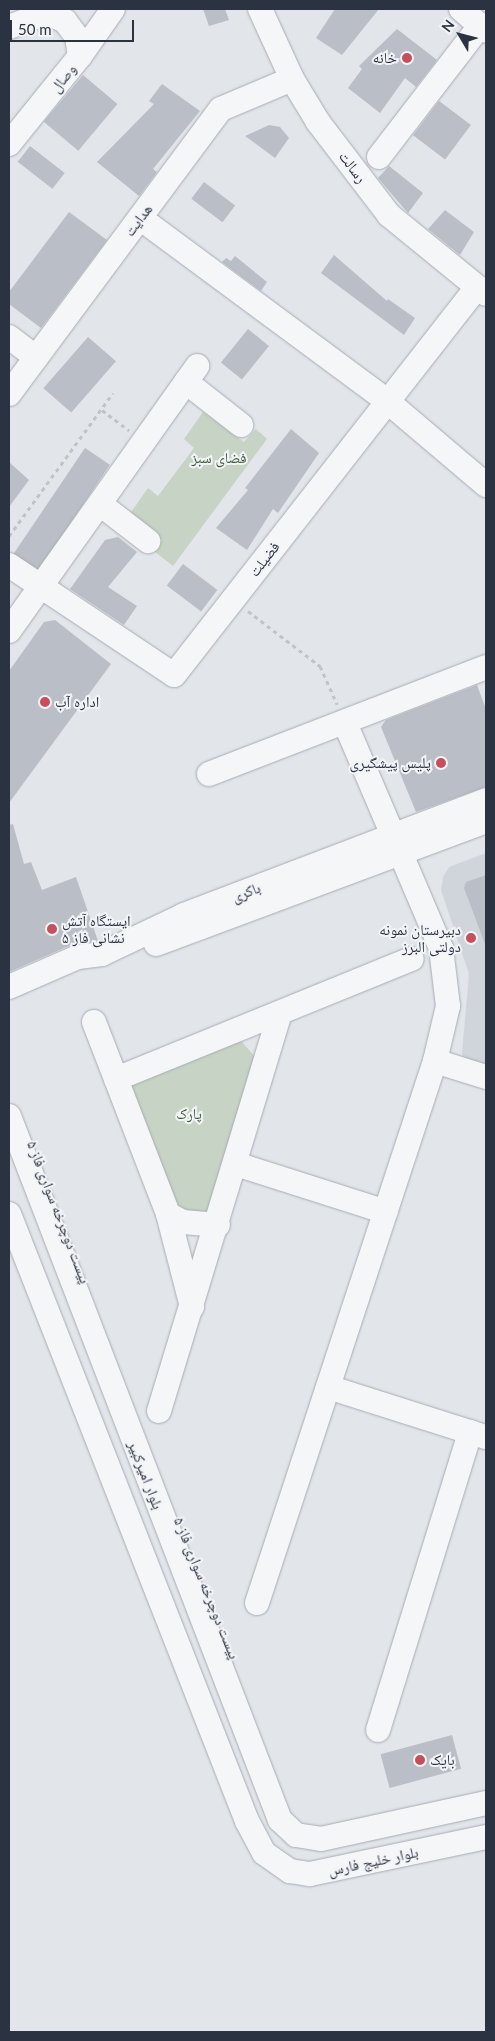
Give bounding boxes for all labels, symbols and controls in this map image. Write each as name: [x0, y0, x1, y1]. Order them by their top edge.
scale bar: [12, 10, 136, 42]
north arrow: [435, 10, 485, 60]
text: N: [438, 16, 458, 35]
text: 50 m: [18, 20, 52, 38]
place label: خانه: [373, 49, 397, 67]
marker: خانه: [401, 52, 413, 64]
street label: وصال: [46, 60, 80, 96]
street label: رسالت: [335, 148, 371, 186]
street label: هدایت: [120, 200, 156, 240]
park label: فضای سبز: [191, 449, 247, 467]
street label: فضیلت: [245, 538, 283, 580]
place label: اداره آب: [55, 693, 99, 711]
marker: اداره آب: [39, 696, 51, 708]
place label: پلیس پیشگیری: [350, 754, 431, 772]
marker: پلیس پیشگیری: [435, 757, 447, 769]
street label: باکری: [229, 878, 263, 906]
place label: ایستگاه آتش نشانی فاز ۵: [62, 911, 131, 946]
place label: دبیرستان نمونه دولتی البرز: [379, 920, 461, 955]
marker: ایستگاه آتش نشانی فاز ۵: [46, 923, 58, 935]
marker: دبیرستان نمونه دولتی البرز: [465, 932, 477, 944]
park label: پارک: [176, 1105, 202, 1123]
street label: پیست دوچرخه سواری فاز ۵: [23, 1138, 95, 1286]
street label: بلوار امیرکبیر: [125, 1438, 167, 1512]
street label: پیست دوچرخه سواری فاز ۵: [170, 1514, 244, 1662]
place label: بایک: [430, 1751, 455, 1769]
marker: بایک: [414, 1754, 426, 1766]
street label: بلوار خلیج فارس: [326, 1843, 420, 1879]

